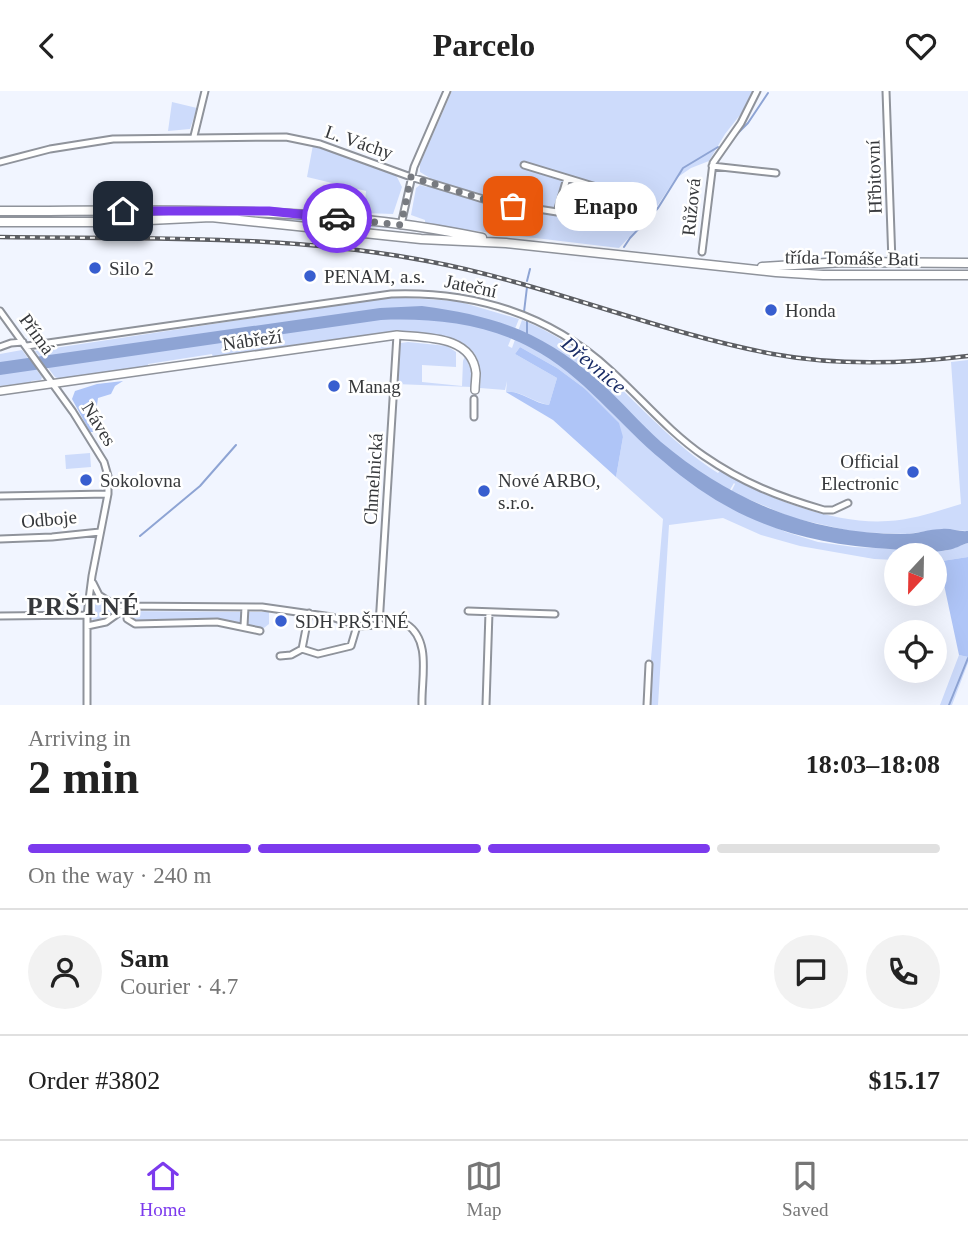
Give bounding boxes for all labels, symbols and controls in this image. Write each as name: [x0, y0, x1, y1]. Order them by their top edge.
icon: back: [28, 27, 66, 65]
text: Parcelo: [433, 27, 535, 63]
icon: heart: [902, 27, 940, 65]
street label: L. Váchy: [322, 121, 396, 164]
street label: Hřbitovní: [862, 139, 886, 214]
pin: [483, 176, 543, 236]
street label: Růžová: [678, 176, 705, 237]
pin: [93, 181, 153, 241]
callout: Enapo: [555, 181, 656, 231]
courier: [302, 183, 372, 253]
icon: bag: [494, 187, 532, 225]
icon: home: [104, 192, 142, 230]
text: Enapo: [574, 194, 638, 219]
icon: car: [318, 199, 356, 237]
street label: třída Tomáše Bati: [785, 246, 919, 270]
place label: Silo 2: [109, 258, 154, 279]
marker: Silo 2: [87, 260, 103, 276]
place label: PENAM, a.s.: [324, 266, 425, 287]
marker: PENAM, a.s.: [302, 268, 318, 284]
street label: Jateční: [443, 270, 500, 302]
place label: Honda: [785, 300, 836, 321]
marker: Honda: [763, 302, 779, 318]
street label: Přímá: [15, 309, 59, 359]
street label: Nábřeží: [221, 325, 284, 355]
water label: Dřevnice: [556, 330, 631, 399]
place label: Manag: [348, 376, 401, 397]
marker: Manag: [326, 378, 342, 394]
street label: Náves: [78, 398, 120, 450]
street label: Chmelnická: [359, 432, 387, 526]
place label: Official Electronic: [821, 451, 899, 494]
marker: Official Electronic: [905, 464, 921, 480]
place label: Sokolovna: [100, 470, 182, 491]
place label: Nové ARBO, s.r.o.: [498, 470, 600, 513]
marker: Sokolovna: [78, 472, 94, 488]
marker: Nové ARBO, s.r.o.: [476, 483, 492, 499]
street label: Odboje: [20, 506, 78, 532]
north arrow: [884, 543, 947, 605]
map controls: [884, 543, 947, 683]
district label: PRŠTNÉ: [27, 592, 141, 621]
place label: SDH PRŠTNÉ: [295, 611, 409, 632]
marker: SDH PRŠTNÉ: [273, 613, 289, 629]
button: locate: [884, 620, 947, 683]
text: Arriving in: [28, 726, 131, 751]
text: 18:03–18:08: [806, 750, 940, 779]
text: 2 min: [28, 752, 139, 803]
text: On the way · 240 m: [28, 863, 211, 888]
button: person: [28, 935, 102, 1009]
button: chat: [774, 935, 848, 1009]
button: phone: [866, 935, 940, 1009]
text: Sam: [120, 944, 169, 973]
text: Courier · 4.7: [120, 974, 238, 999]
text: Order #3802: [28, 1066, 160, 1095]
text: $15.17: [869, 1066, 940, 1095]
tab: Home: [140, 1157, 186, 1221]
tab: Map: [465, 1157, 503, 1221]
tab: Saved: [782, 1157, 828, 1221]

